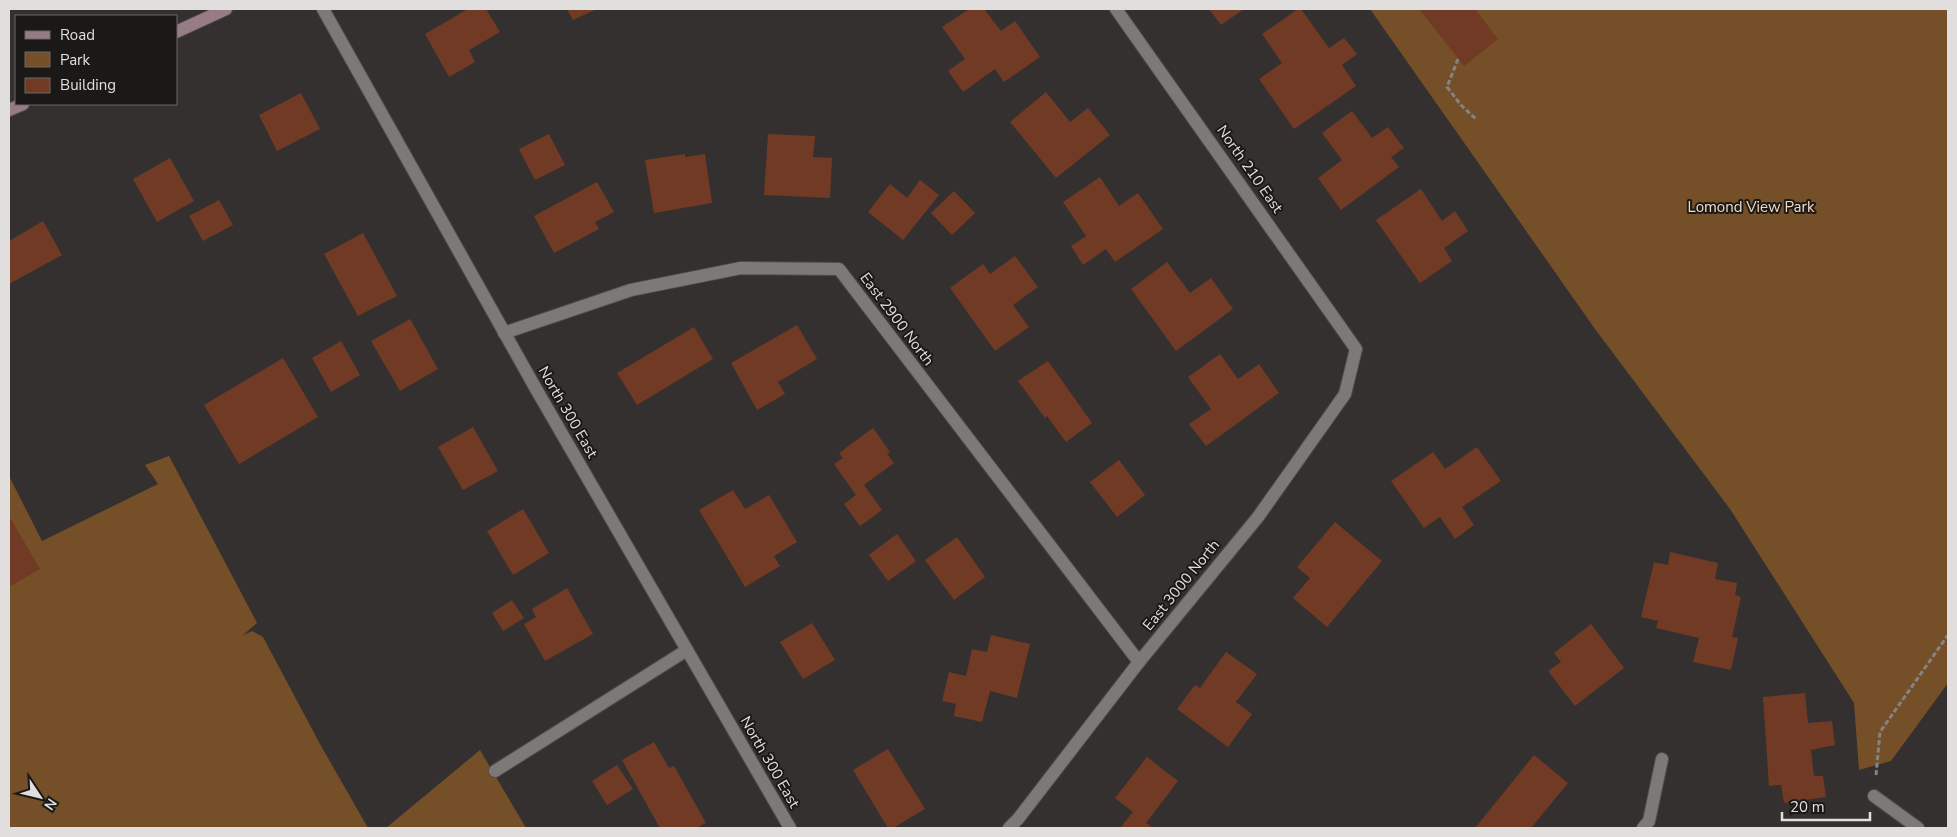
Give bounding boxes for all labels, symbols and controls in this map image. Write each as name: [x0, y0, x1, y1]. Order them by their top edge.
legend: [15, 15, 178, 105]
text: Road: [60, 25, 95, 45]
text: Park: [60, 50, 90, 70]
text: Building: [60, 75, 116, 95]
street label: North 210 East: [1212, 121, 1288, 217]
park label: Lomond View Park: [1688, 197, 1815, 217]
street label: East 2900 North: [855, 268, 939, 370]
street label: North 300 East: [534, 363, 603, 462]
street label: East 3000 North: [1138, 535, 1224, 635]
street label: North 300 East: [736, 713, 805, 812]
north arrow: [15, 772, 65, 822]
scale bar: [1782, 790, 1870, 822]
text: N: [39, 794, 61, 814]
text: 20 m: [1790, 797, 1825, 817]

